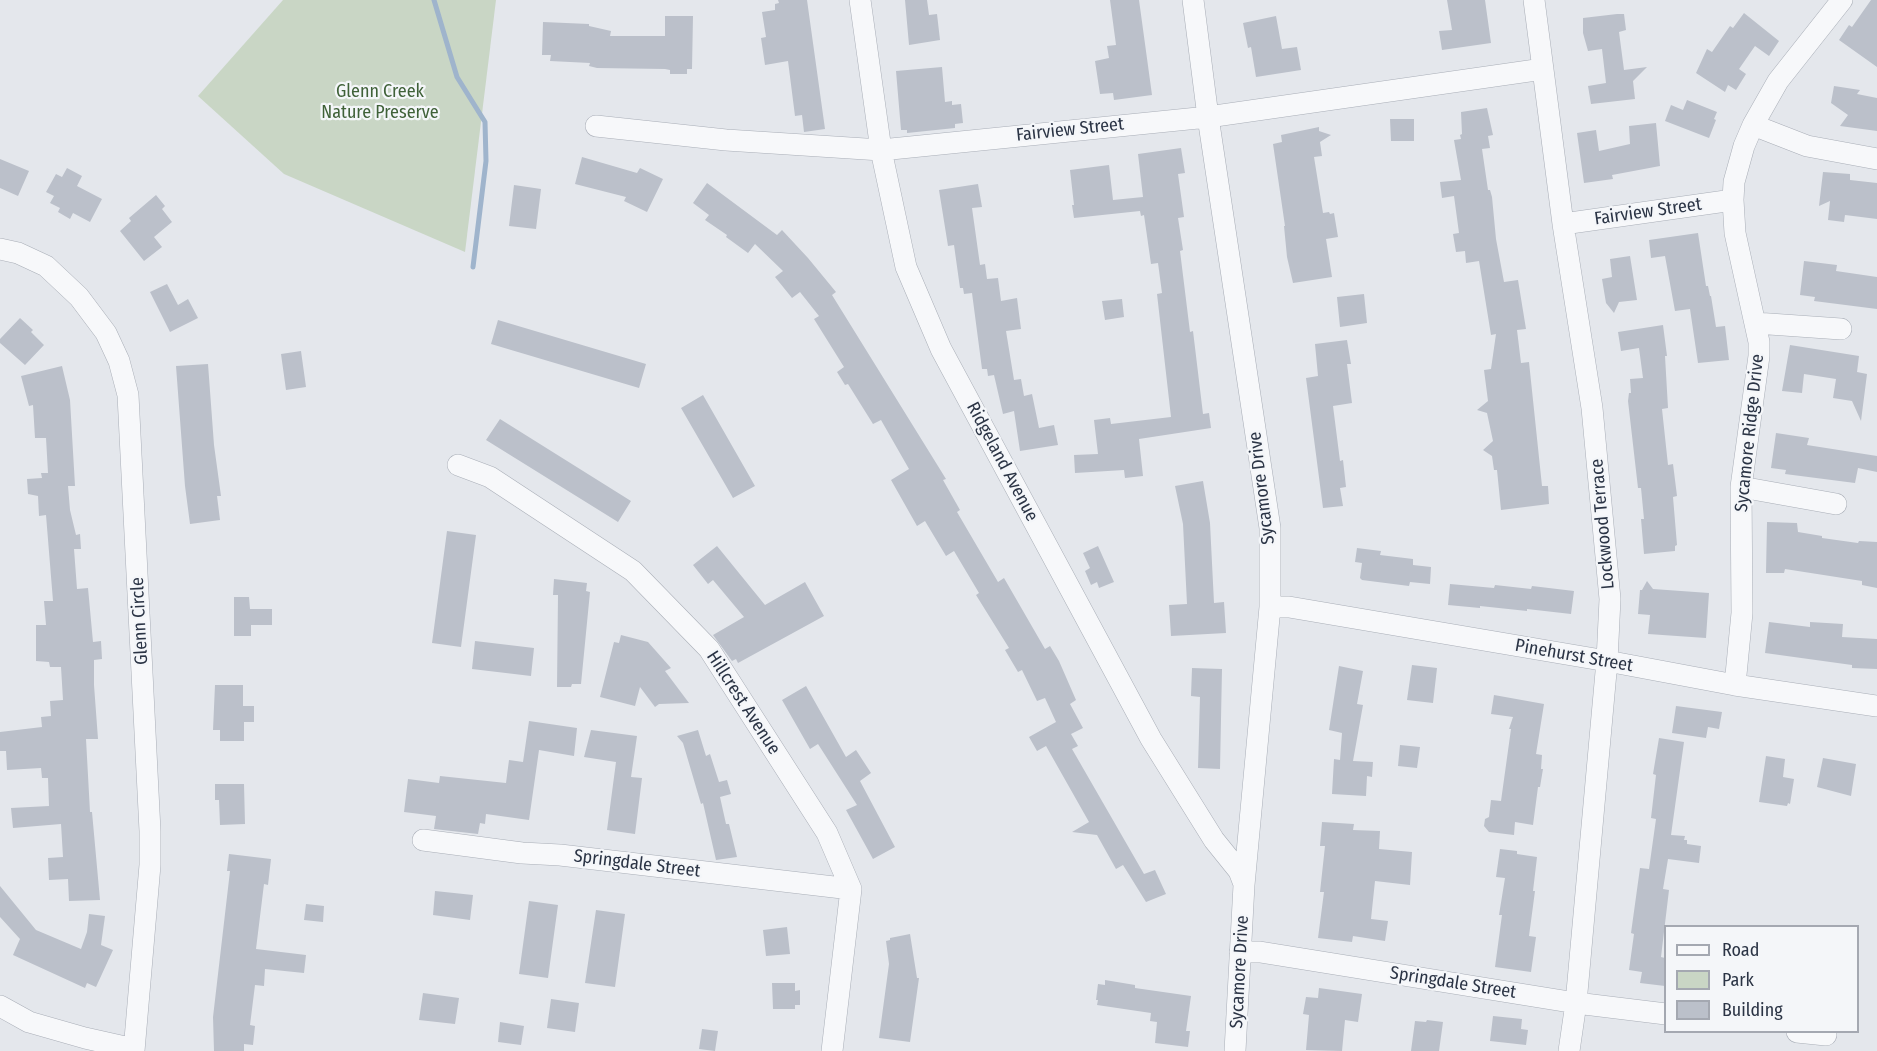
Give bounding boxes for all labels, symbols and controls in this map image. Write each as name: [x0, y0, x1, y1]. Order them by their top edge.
park label: Glenn Creek Nature Preserve: [321, 81, 439, 124]
street label: Fairview Street: [1015, 114, 1125, 146]
street label: Fairview Street: [1593, 194, 1703, 230]
street label: Sycamore Ridge Drive: [1731, 353, 1769, 513]
street label: Ridgeland Avenue: [961, 399, 1043, 525]
street label: Sycamore Drive: [1244, 430, 1280, 546]
street label: Lockwood Terrace: [1587, 458, 1619, 590]
street label: Glenn Circle: [127, 577, 153, 665]
street label: Pinehurst Street: [1513, 635, 1635, 677]
street label: Hillcrest Avenue: [702, 647, 784, 759]
street label: Springdale Street: [573, 846, 701, 882]
street label: Sycamore Drive: [1226, 915, 1254, 1029]
legend: [1664, 925, 1859, 1033]
text: Road: [1722, 939, 1759, 961]
street label: Springdale Street: [1388, 962, 1518, 1004]
text: Park: [1722, 969, 1754, 991]
text: Building: [1722, 999, 1783, 1021]

